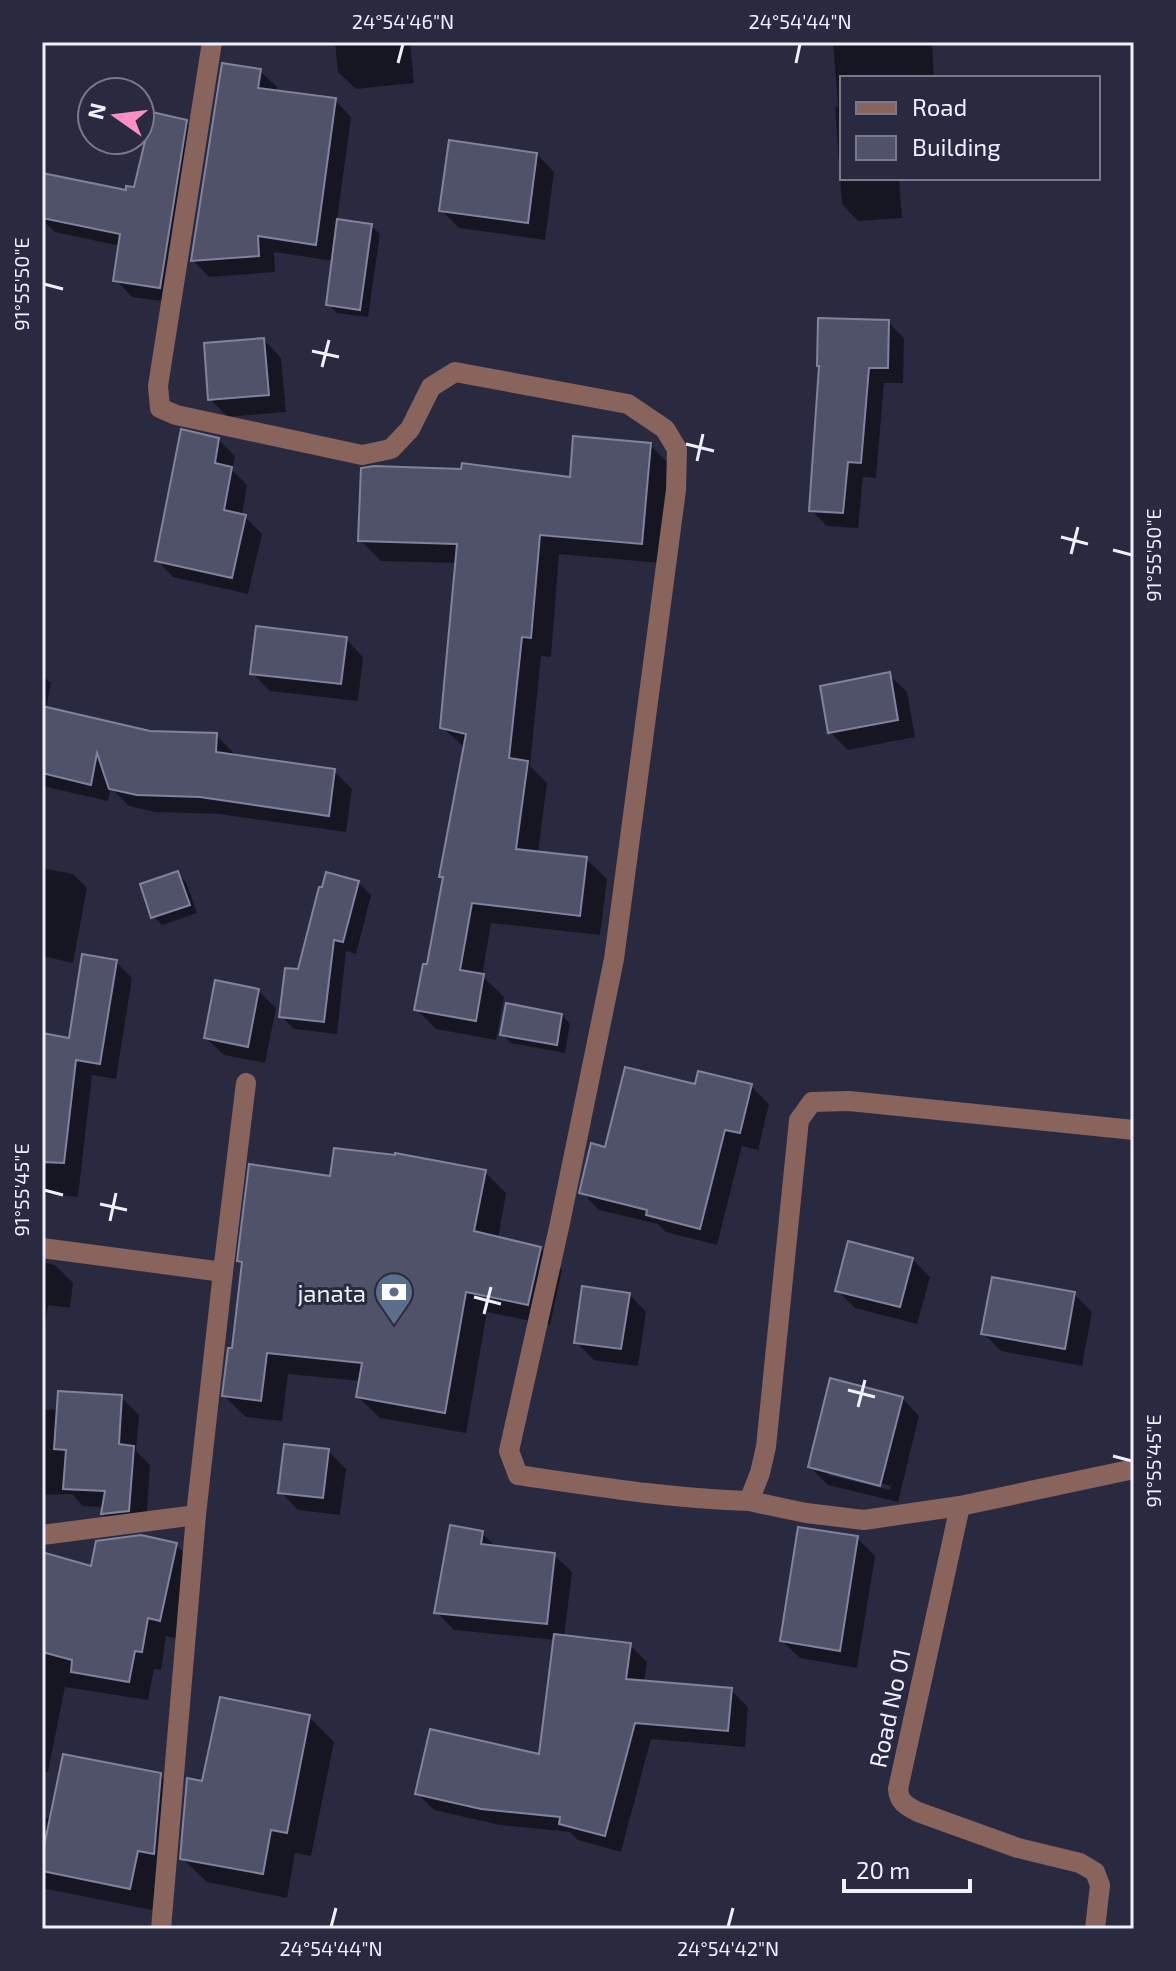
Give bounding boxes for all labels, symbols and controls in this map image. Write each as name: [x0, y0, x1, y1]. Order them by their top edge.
text: 24°54'46"N: [352, 9, 454, 33]
text: 24°54'44"N: [748, 9, 852, 33]
north arrow: [76, 76, 156, 156]
legend: [840, 76, 1100, 180]
text: Road: [912, 92, 967, 121]
text: N: [81, 100, 110, 122]
text: Building: [912, 132, 1001, 161]
text: 91°55'50"E: [9, 237, 33, 331]
text: 91°55'50"E: [1141, 508, 1165, 602]
text: 91°55'45"E: [9, 1143, 33, 1237]
bank icon: janata: [373, 1271, 415, 1326]
place label: janata: [297, 1278, 366, 1307]
text: 91°55'45"E: [1141, 1414, 1165, 1508]
street label: Road No 01: [862, 1646, 916, 1770]
scale bar: [844, 1843, 970, 1893]
text: 20 m: [856, 1855, 910, 1884]
text: 24°54'44"N: [279, 1936, 383, 1960]
text: 24°54'42"N: [677, 1936, 779, 1960]

